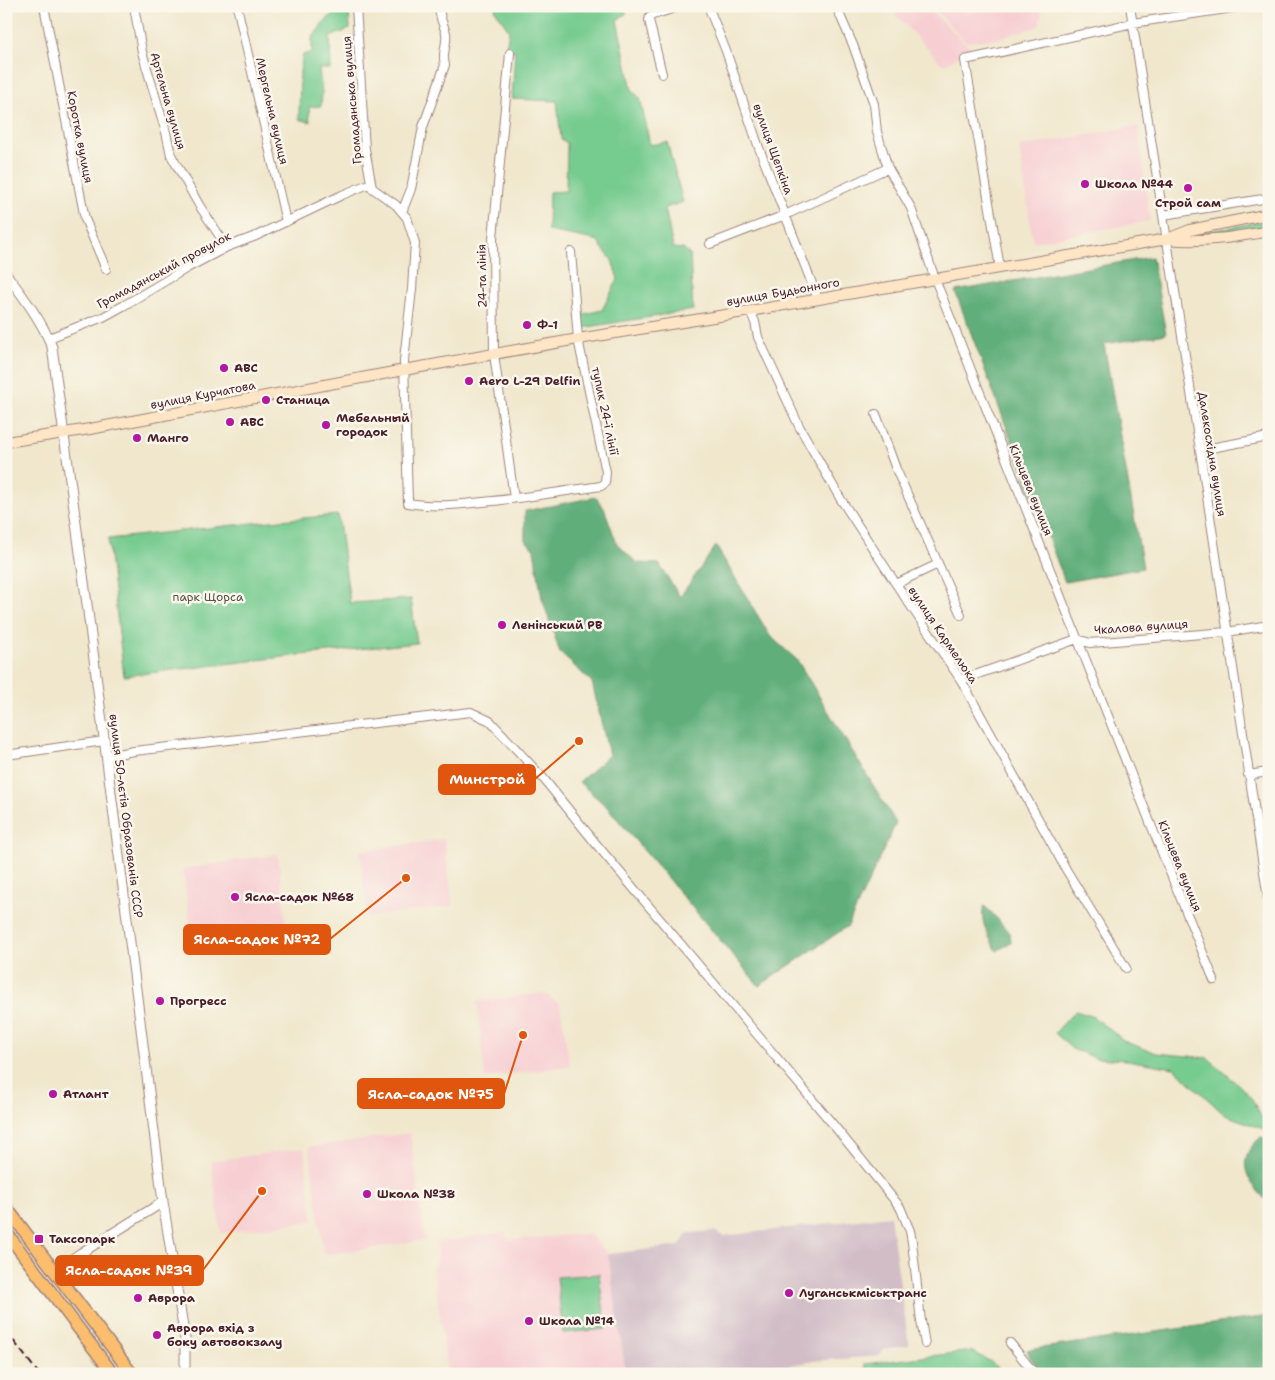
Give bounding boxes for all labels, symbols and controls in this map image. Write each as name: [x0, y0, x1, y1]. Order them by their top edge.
street label: Громадянська вулиця: [338, 35, 366, 165]
street label: Артельна вулиця: [146, 51, 190, 151]
street label: Мергельна вулиця: [252, 56, 292, 166]
street label: Коротка вулиця: [63, 89, 97, 185]
street label: вулиця Щепкіна: [749, 101, 797, 197]
place label: Школа №44: [1095, 176, 1174, 192]
marker: Школа №44: [1079, 178, 1091, 190]
marker: Строй сам: [1182, 182, 1194, 194]
place label: Строй сам: [1155, 195, 1221, 211]
street label: Громадянський провулок: [94, 228, 234, 312]
street label: 24-та лінія: [473, 244, 491, 308]
street label: вулиця Будьонного: [725, 274, 841, 310]
place label: Ф-1: [537, 317, 558, 333]
marker: Ф-1: [521, 319, 533, 331]
place label: ABC: [234, 360, 258, 376]
marker: ABC: [218, 362, 230, 374]
street label: тупик 24-ї лінії: [588, 365, 622, 457]
place label: Aero L-29 Delfin: [479, 373, 580, 389]
marker: Aero L-29 Delfin: [463, 375, 475, 387]
street label: вулиця Курчатова: [149, 377, 257, 413]
street label: Далекосхідна вулиця: [1194, 390, 1230, 518]
place label: Станица: [276, 392, 331, 408]
marker: Станица: [260, 394, 272, 406]
place label: Мебельный городок: [336, 410, 410, 440]
place label: АВС: [240, 414, 264, 430]
marker: АВС: [224, 416, 236, 428]
marker: Мебельный городок: [320, 419, 332, 431]
place label: Манго: [147, 430, 189, 446]
marker: Манго: [131, 432, 143, 444]
street label: Кільцева вулиця: [1005, 442, 1057, 538]
street label: вулиця Кармелюка: [905, 583, 982, 687]
park label: парк Щорса: [173, 589, 244, 605]
street label: Чкалова вулиця: [1093, 616, 1189, 638]
place label: Ленінський РВ: [512, 617, 603, 633]
marker: Ленінський РВ: [496, 619, 508, 631]
street label: вулиця 50-лєтія Образованія СССР: [106, 713, 146, 919]
callout: Минстрой: [439, 765, 535, 794]
text: Минстрой: [449, 770, 525, 788]
street label: Кільцева вулиця: [1154, 818, 1206, 914]
place label: Ясла-садок №68: [245, 889, 354, 905]
marker: Ясла-садок №68: [229, 891, 241, 903]
callout: Ясла-садок №72: [184, 925, 330, 954]
text: Ясла-садок №72: [194, 930, 320, 948]
place label: Прогресс: [170, 993, 227, 1009]
marker: Прогресс: [154, 995, 166, 1007]
callout: Ясла-садок №75: [358, 1079, 504, 1108]
text: Ясла-садок №75: [368, 1085, 494, 1103]
place label: Атлант: [63, 1086, 109, 1102]
marker: Атлант: [47, 1088, 59, 1100]
place label: Школа №38: [377, 1186, 455, 1202]
marker: Школа №38: [361, 1188, 373, 1200]
place label: Таксопарк: [49, 1231, 116, 1247]
marker: Таксопарк: [33, 1233, 45, 1245]
callout: Ясла-садок №39: [56, 1256, 203, 1285]
text: Ясла-садок №39: [66, 1261, 192, 1279]
place label: Луганськміськтранс: [799, 1285, 927, 1301]
marker: Луганськміськтранс: [783, 1287, 795, 1299]
place label: Аврора: [148, 1290, 196, 1306]
marker: Аврора: [132, 1292, 144, 1304]
place label: Школа №14: [539, 1313, 615, 1329]
marker: Школа №14: [523, 1315, 535, 1327]
place label: Аврора вхід з боку автовокзалу: [167, 1320, 282, 1350]
marker: Аврора вхід з боку автовокзалу: [151, 1329, 163, 1341]

